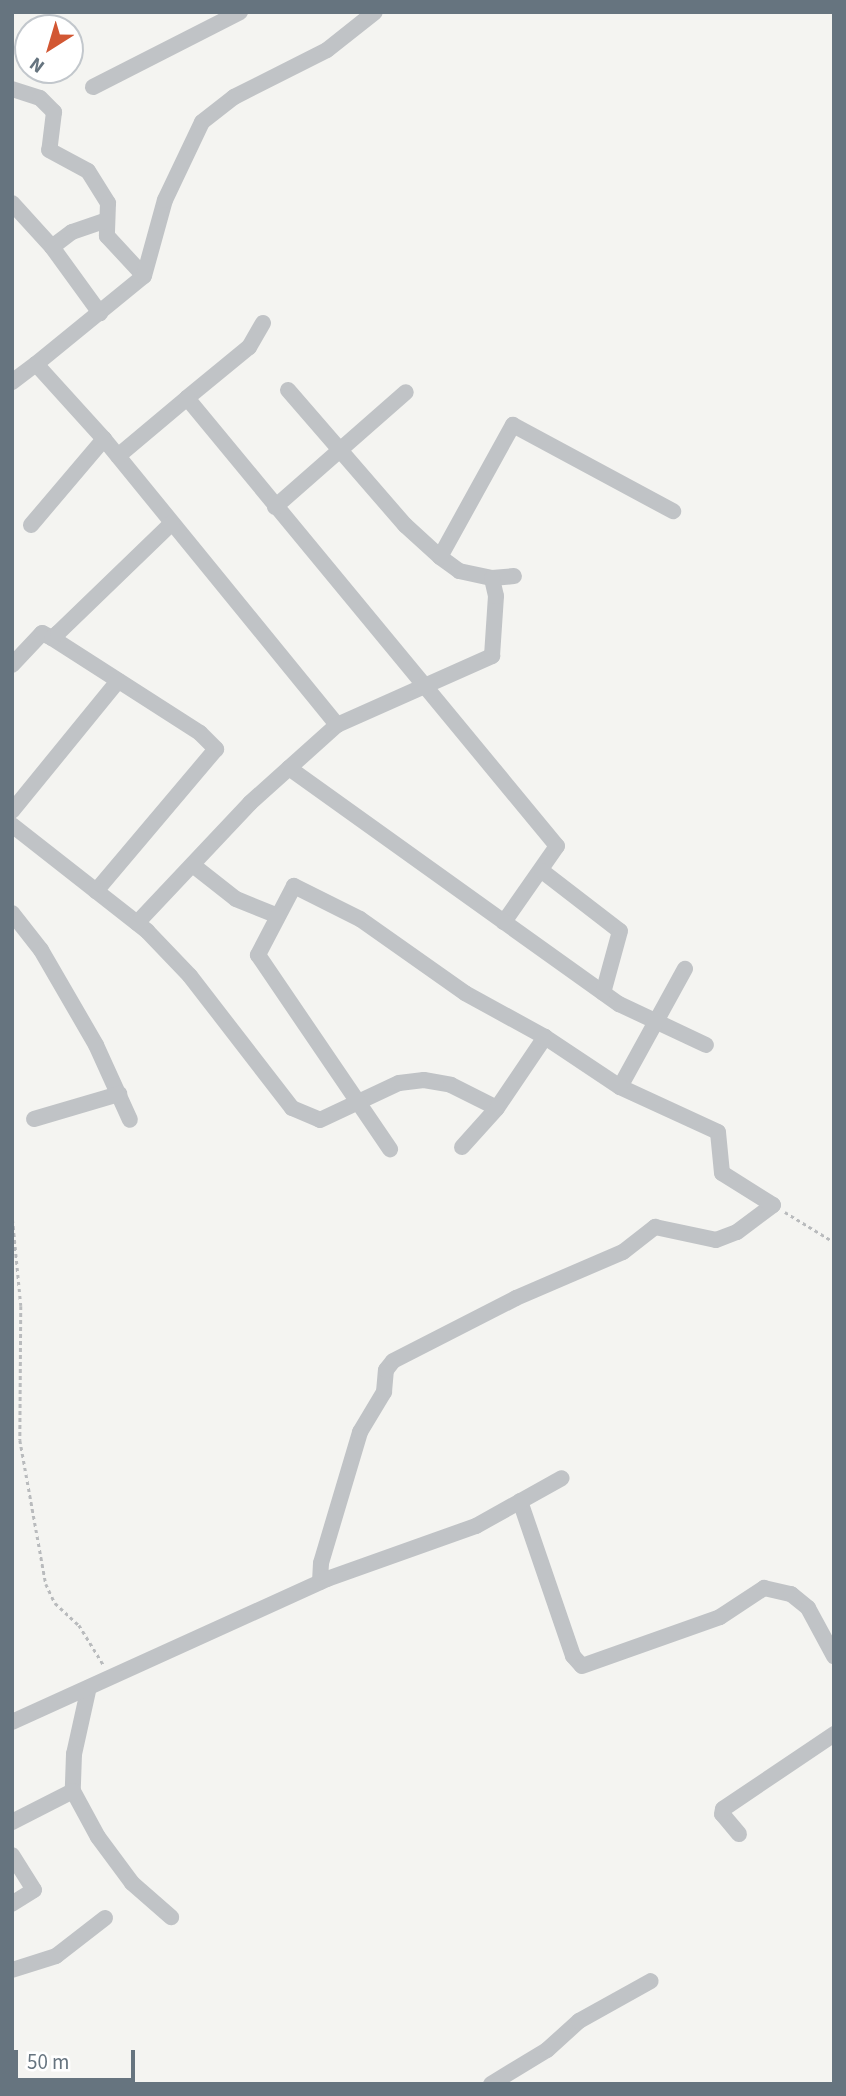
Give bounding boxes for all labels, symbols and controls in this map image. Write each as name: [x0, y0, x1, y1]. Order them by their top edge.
north arrow: [14, 14, 84, 84]
text: N: [24, 50, 50, 79]
scale bar: [18, 2036, 138, 2080]
text: 50 m: [27, 2047, 69, 2077]

